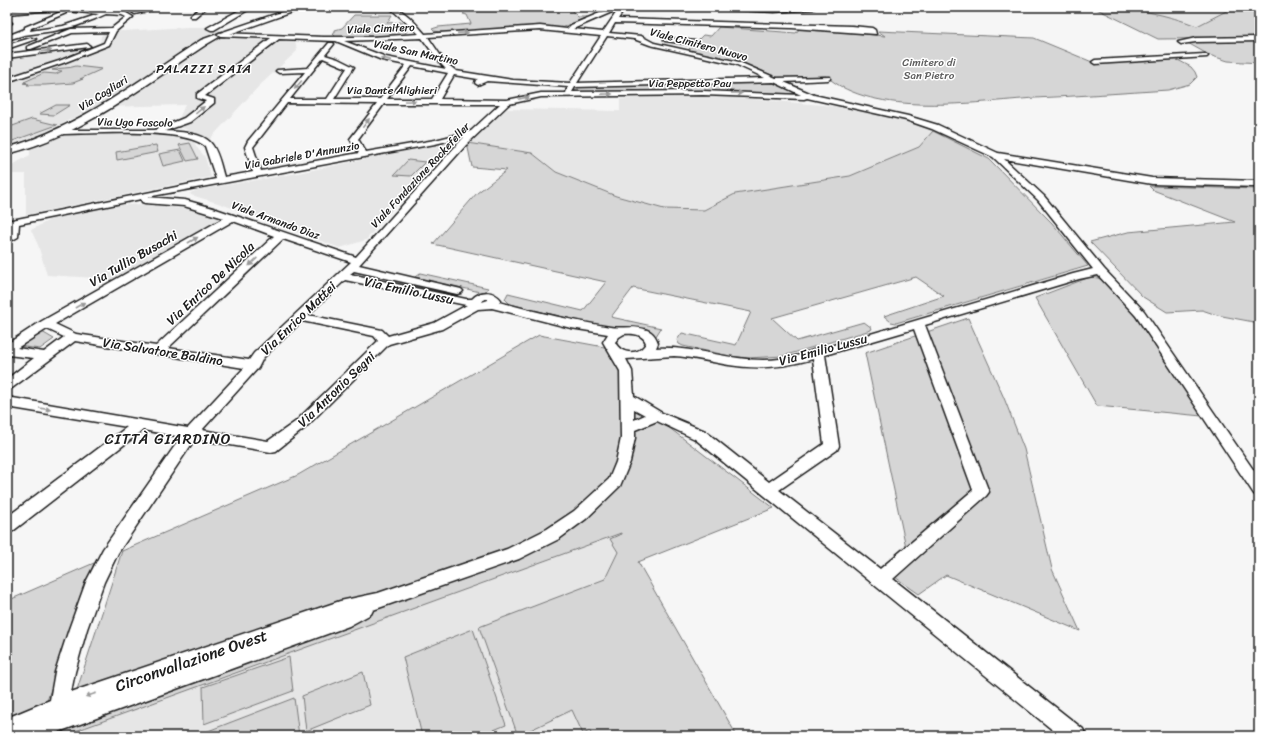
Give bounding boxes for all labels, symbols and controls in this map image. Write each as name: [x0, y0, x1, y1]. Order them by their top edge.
street label: Viale Cimitero: [347, 18, 416, 39]
street label: Viale Cimitero Nuovo: [648, 22, 750, 67]
one-way arrow: [457, 30, 469, 37]
street label: Viale San Martino: [372, 34, 460, 71]
one-way arrow: [40, 48, 52, 54]
park label: Cimitero di San Pietro: [902, 53, 957, 85]
one-way arrow: [380, 56, 392, 62]
district label: PALAZZI SAIA: [156, 57, 252, 80]
street label: Via Cagliari: [75, 70, 132, 116]
street label: Via Peppetto Pau: [649, 74, 731, 93]
one-way arrow: [293, 80, 302, 91]
street label: Via Dante Alighieri: [347, 81, 438, 100]
one-way arrow: [731, 90, 743, 97]
one-way arrow: [601, 91, 613, 98]
one-way arrow: [518, 95, 530, 101]
one-way arrow: [404, 98, 417, 104]
one-way arrow: [194, 106, 205, 115]
street label: Via Ugo Foscolo: [97, 112, 173, 133]
street label: Viale Fondazione Rockefeller: [366, 117, 476, 233]
one-way arrow: [362, 118, 370, 128]
street label: Via Gabriele D'Annunzio: [243, 136, 362, 175]
street label: Viale Armando Diaz: [229, 196, 323, 245]
street label: Via Tullio Busachi: [85, 224, 182, 293]
street label: Via Enrico De Nicola: [161, 236, 260, 331]
one-way arrow: [187, 237, 198, 244]
one-way arrow: [248, 257, 258, 267]
street label: Via Emilio Lussu: [362, 270, 456, 311]
street label: Via Enrico Mattei: [255, 276, 342, 361]
one-way arrow: [74, 301, 85, 308]
street label: Via Emilio Lussu: [776, 327, 870, 372]
street label: Via Salvatore Baldino: [101, 331, 225, 372]
street label: Via Antonio Segni: [292, 346, 381, 433]
one-way arrow: [39, 406, 52, 412]
district label: CITTÀ GIARDINO: [104, 426, 232, 452]
street label: Circonvallazione Ovest: [111, 621, 271, 700]
one-way arrow: [85, 692, 97, 698]

